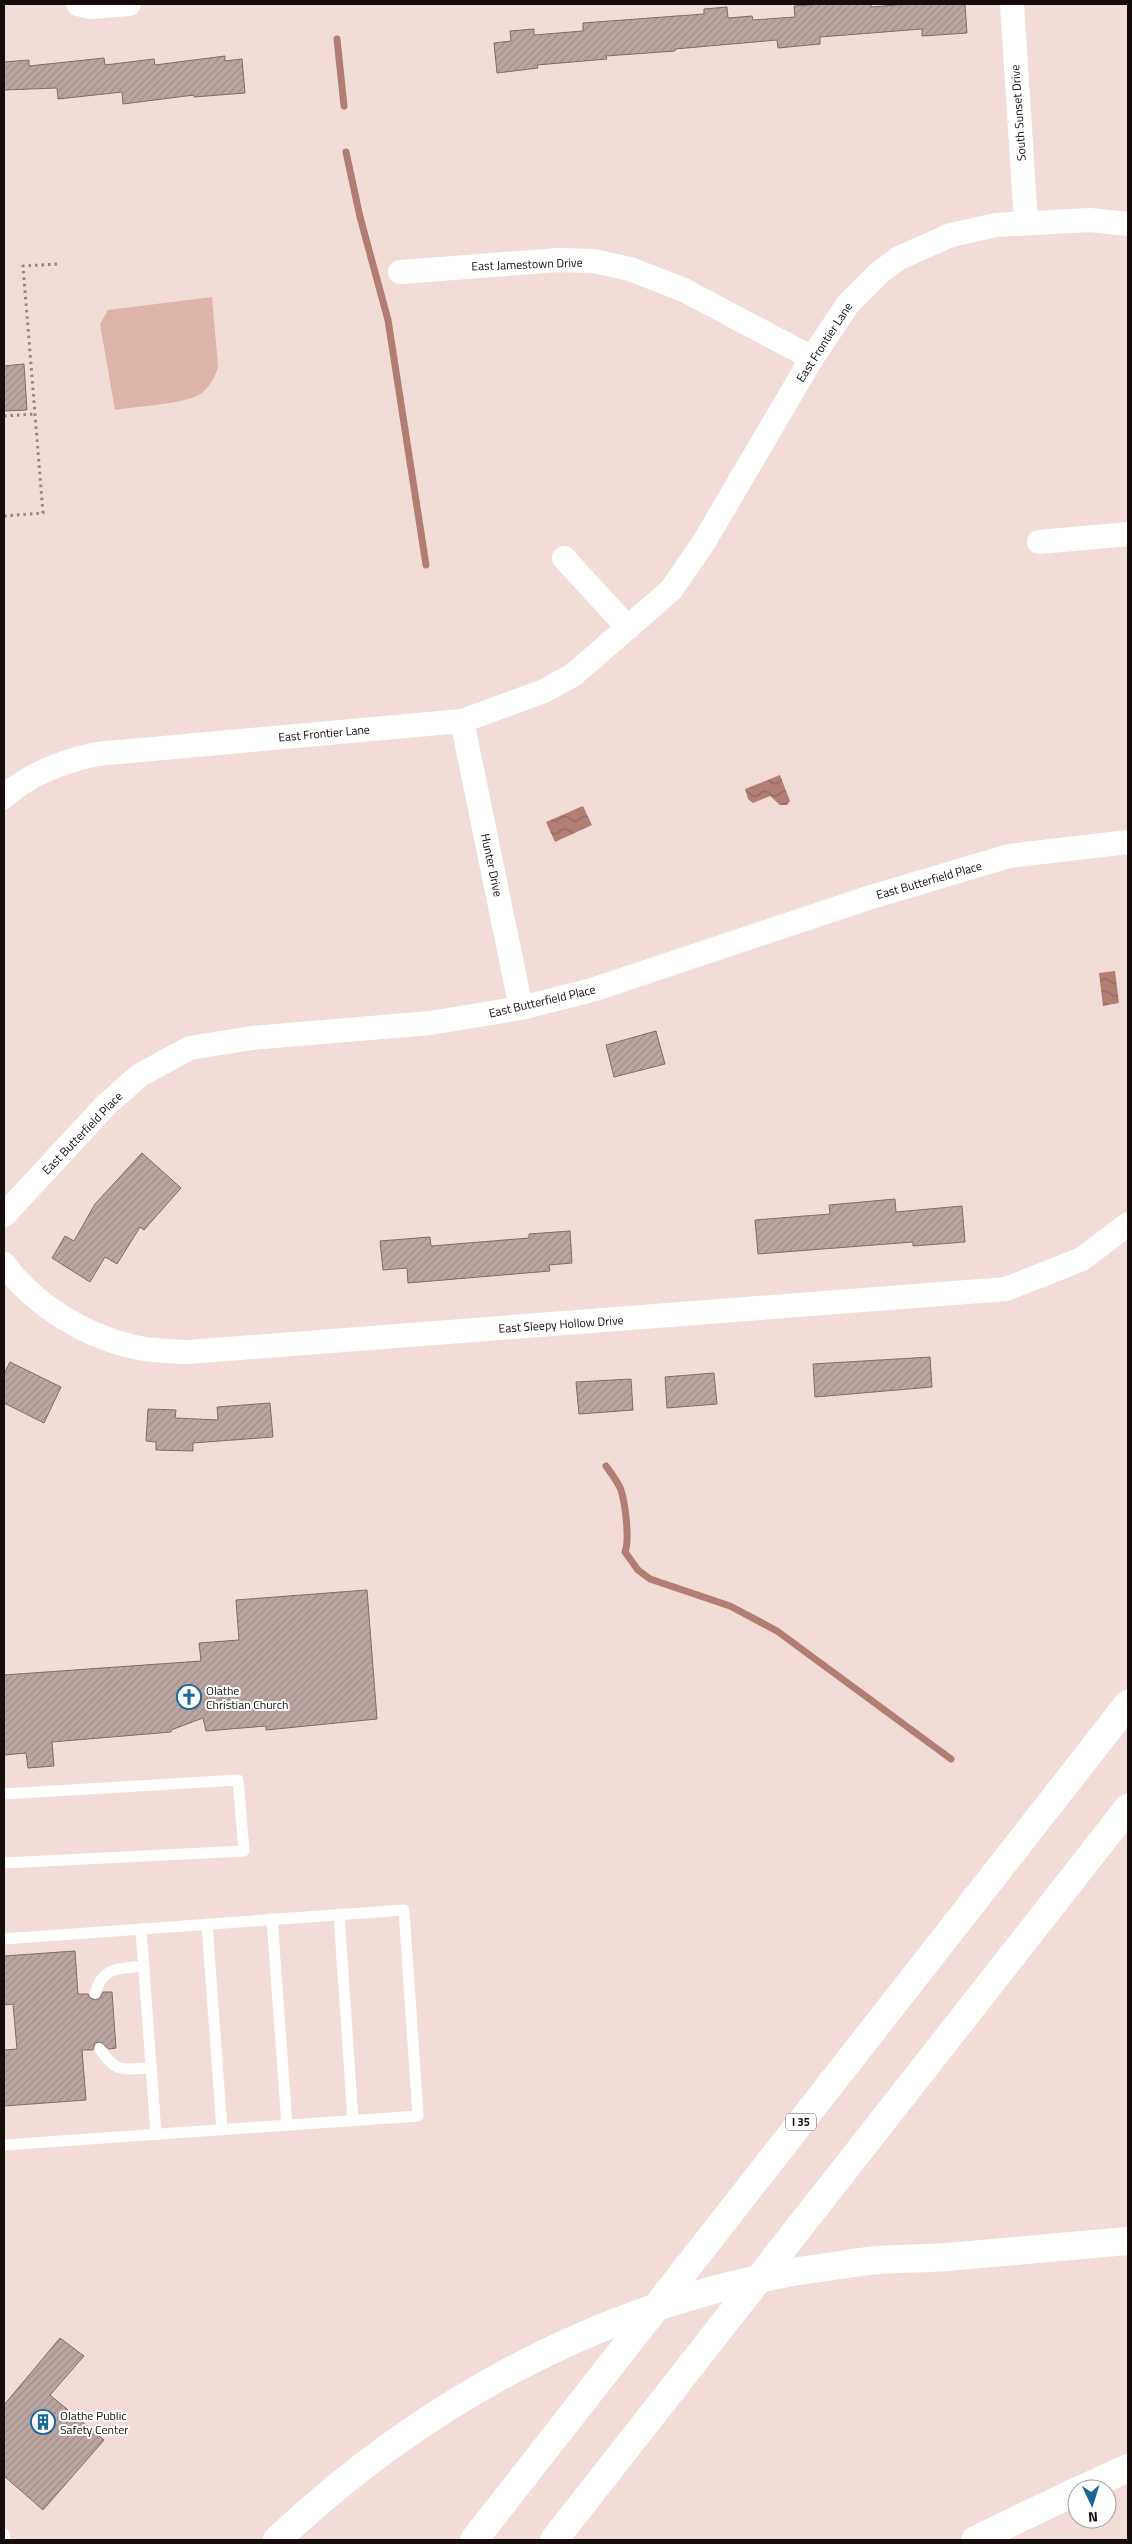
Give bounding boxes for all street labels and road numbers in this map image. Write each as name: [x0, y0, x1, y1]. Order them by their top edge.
street label: South Sunset Drive: [1005, 64, 1031, 162]
street label: East Jamestown Drive: [471, 253, 583, 275]
street label: East Frontier Lane: [791, 298, 857, 386]
street label: East Frontier Lane: [277, 720, 371, 746]
street label: Hunter Drive: [476, 832, 508, 898]
street label: East Butterfield Place: [874, 856, 984, 904]
street label: East Butterfield Place: [487, 979, 597, 1023]
street label: East Butterfield Place: [37, 1087, 127, 1179]
street label: East Sleepy Hollow Drive: [498, 1310, 624, 1338]
road number: I 35: [786, 2114, 816, 2130]

